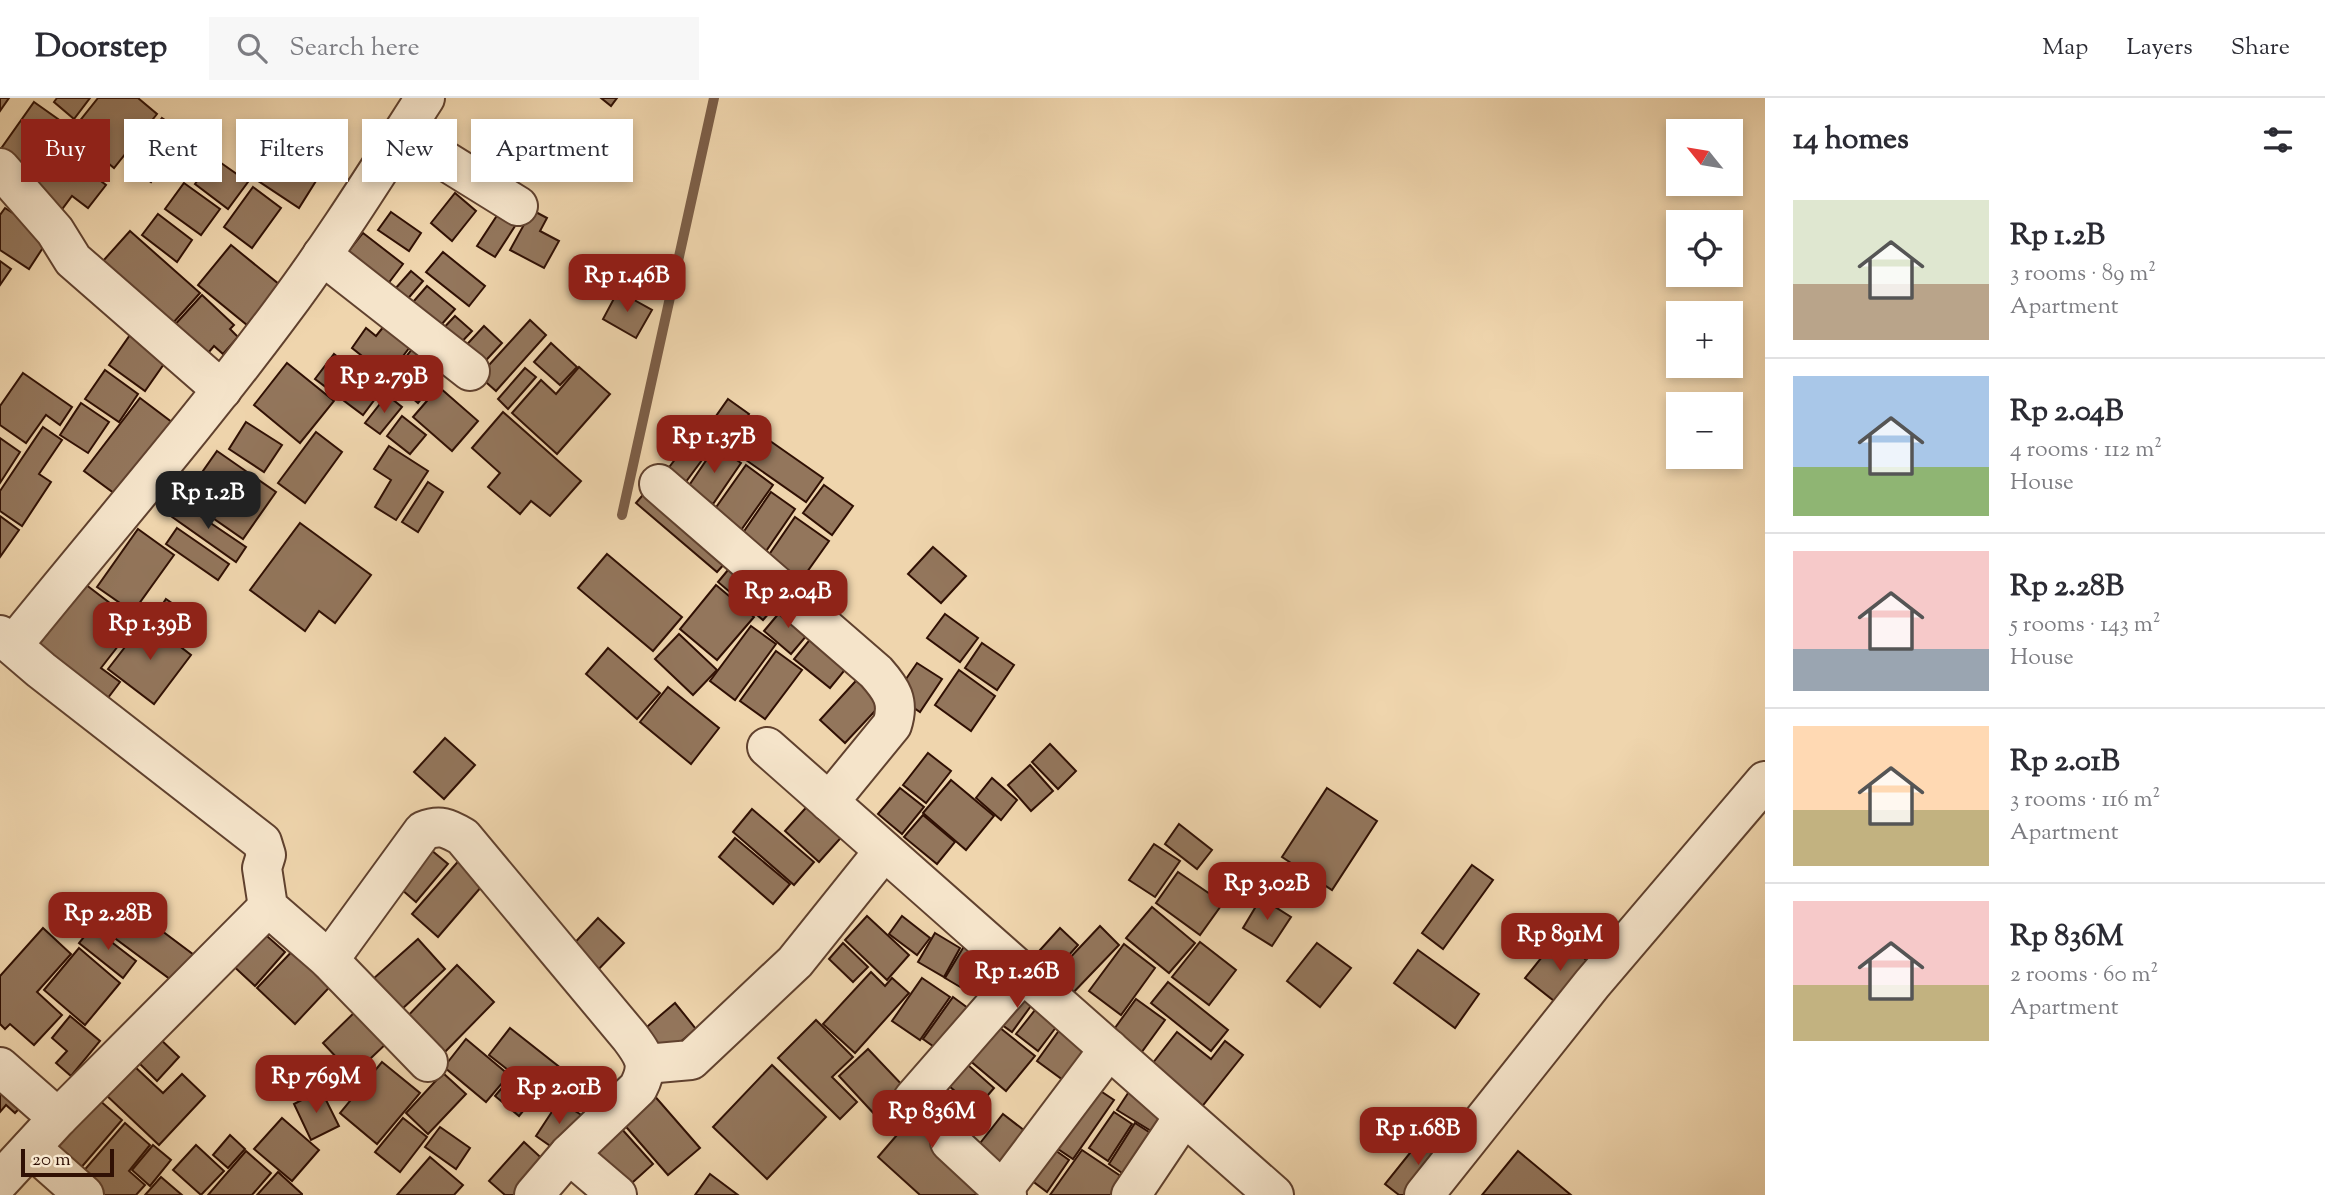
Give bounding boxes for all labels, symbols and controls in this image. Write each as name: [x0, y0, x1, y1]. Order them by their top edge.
search box: [209, 17, 699, 80]
text: Doorstep: [35, 24, 167, 72]
icon: search: [233, 29, 271, 67]
text: Search here: [289, 30, 420, 67]
text: Map: [2042, 31, 2088, 65]
text: Layers: [2126, 31, 2193, 65]
text: Share: [2231, 31, 2290, 65]
chip: Buy: [21, 119, 110, 182]
chip: Rent: [124, 119, 222, 182]
chip: Filters: [236, 119, 348, 182]
chip: New: [362, 119, 457, 182]
chip: Apartment: [471, 119, 633, 182]
north arrow: [1666, 119, 1743, 196]
map controls: [1666, 119, 1743, 469]
text: 14 homes: [1793, 119, 1909, 162]
icon: filters: [2259, 121, 2297, 159]
button: locate: [1666, 210, 1743, 287]
text: Rp 1.2B: [2010, 215, 2105, 258]
icon: home: [1849, 228, 1933, 312]
pin: Rp 1.46B: [555, 254, 699, 314]
text: 3 rooms · 89 m²: [2010, 258, 2156, 291]
text: Rp 1.46B: [585, 260, 669, 293]
text: Apartment: [2010, 291, 2119, 324]
button: +: [1666, 301, 1743, 378]
pin: Rp 2.79B: [312, 356, 456, 415]
text: Rp 2.79B: [340, 361, 428, 394]
text: Rp 2.04B: [2010, 391, 2124, 434]
button: −: [1666, 392, 1743, 469]
icon: home: [1849, 404, 1933, 488]
pin: Rp 1.37B: [642, 416, 786, 475]
text: Rp 1.37B: [673, 421, 755, 454]
text: 4 rooms · 112 m²: [2010, 434, 2162, 467]
text: House: [2010, 467, 2074, 500]
pin: Rp 1.2B: [143, 472, 273, 531]
text: Rp 1.2B: [172, 477, 244, 510]
text: Rp 2.28B: [2010, 566, 2124, 609]
pin: Rp 2.04B: [716, 570, 860, 630]
text: Rp 2.04B: [744, 576, 832, 609]
icon: home: [1849, 579, 1933, 663]
pin: Rp 1.39B: [78, 602, 222, 662]
text: Rp 1.39B: [109, 608, 191, 641]
text: 5 rooms · 143 m²: [2010, 609, 2161, 642]
text: House: [2010, 642, 2074, 675]
text: Rp 2.01B: [2010, 741, 2120, 784]
icon: home: [1849, 754, 1933, 838]
text: 3 rooms · 116 m²: [2010, 784, 2160, 817]
text: Apartment: [2010, 817, 2119, 850]
pin: Rp 3.02B: [1195, 862, 1339, 922]
text: Rp 3.02B: [1224, 868, 1310, 901]
pin: Rp 2.28B: [36, 892, 180, 952]
text: Rp 2.28B: [64, 898, 152, 931]
pin: Rp 891M: [1495, 914, 1625, 973]
text: Rp 836M: [2010, 916, 2124, 959]
text: Rp 891M: [1517, 919, 1603, 952]
icon: home: [1849, 929, 1933, 1013]
pin: Rp 1.26B: [945, 950, 1089, 1010]
text: Rp 1.26B: [975, 956, 1059, 989]
text: 2 rooms · 60 m²: [2010, 959, 2158, 992]
text: Apartment: [2010, 992, 2119, 1025]
pin: Rp 769M: [251, 1056, 381, 1115]
text: Rp 769M: [271, 1061, 361, 1094]
pin: Rp 2.01B: [487, 1066, 631, 1126]
text: Rp 2.01B: [517, 1072, 601, 1105]
pin: Rp 836M: [867, 1090, 997, 1150]
text: Rp 836M: [888, 1096, 976, 1129]
pin: Rp 1.68B: [1346, 1108, 1490, 1167]
text: Rp 1.68B: [1376, 1113, 1460, 1146]
scale bar: [21, 1146, 114, 1178]
text: 20 m: [32, 1147, 71, 1174]

